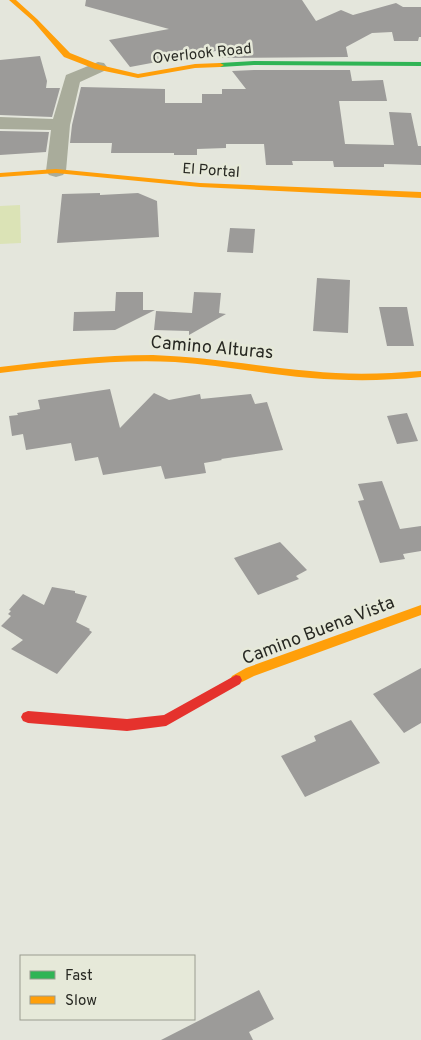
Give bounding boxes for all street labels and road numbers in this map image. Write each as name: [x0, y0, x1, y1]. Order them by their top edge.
street label: Overlook Road: [152, 40, 253, 69]
street label: El Portal: [181, 160, 240, 183]
street label: Camino Alturas: [149, 332, 274, 365]
street label: Camino Buena Vista: [239, 592, 398, 671]

